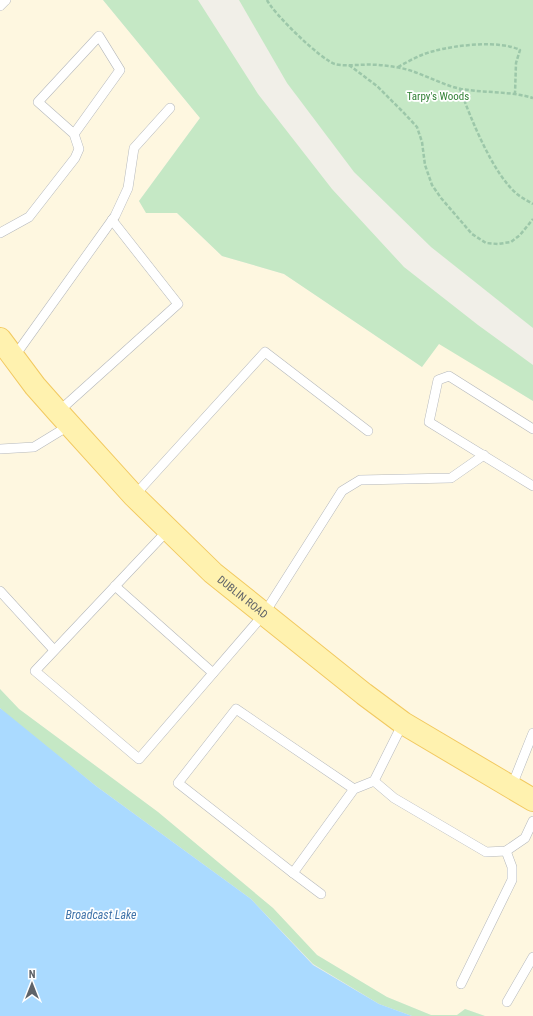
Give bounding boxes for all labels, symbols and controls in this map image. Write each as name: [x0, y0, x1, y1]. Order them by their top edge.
park label: Tarpy's Woods: [407, 90, 469, 103]
street label: DUBLIN ROAD: [215, 573, 270, 621]
water label: Broadcast Lake: [65, 908, 137, 922]
north arrow: [12, 964, 52, 1004]
text: N: [29, 968, 36, 981]

